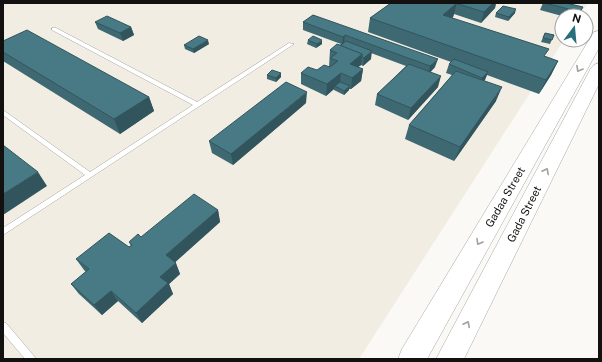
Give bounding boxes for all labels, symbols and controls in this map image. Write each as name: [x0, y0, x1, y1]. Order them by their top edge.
north arrow: [554, 8, 594, 48]
text: N: [571, 11, 583, 25]
one-way arrow: [577, 65, 584, 72]
street label: Gadaa Street: [483, 165, 527, 229]
one-way arrow: [541, 168, 549, 176]
street label: Gada Street: [505, 184, 543, 244]
one-way arrow: [476, 238, 483, 245]
one-way arrow: [463, 321, 470, 328]

